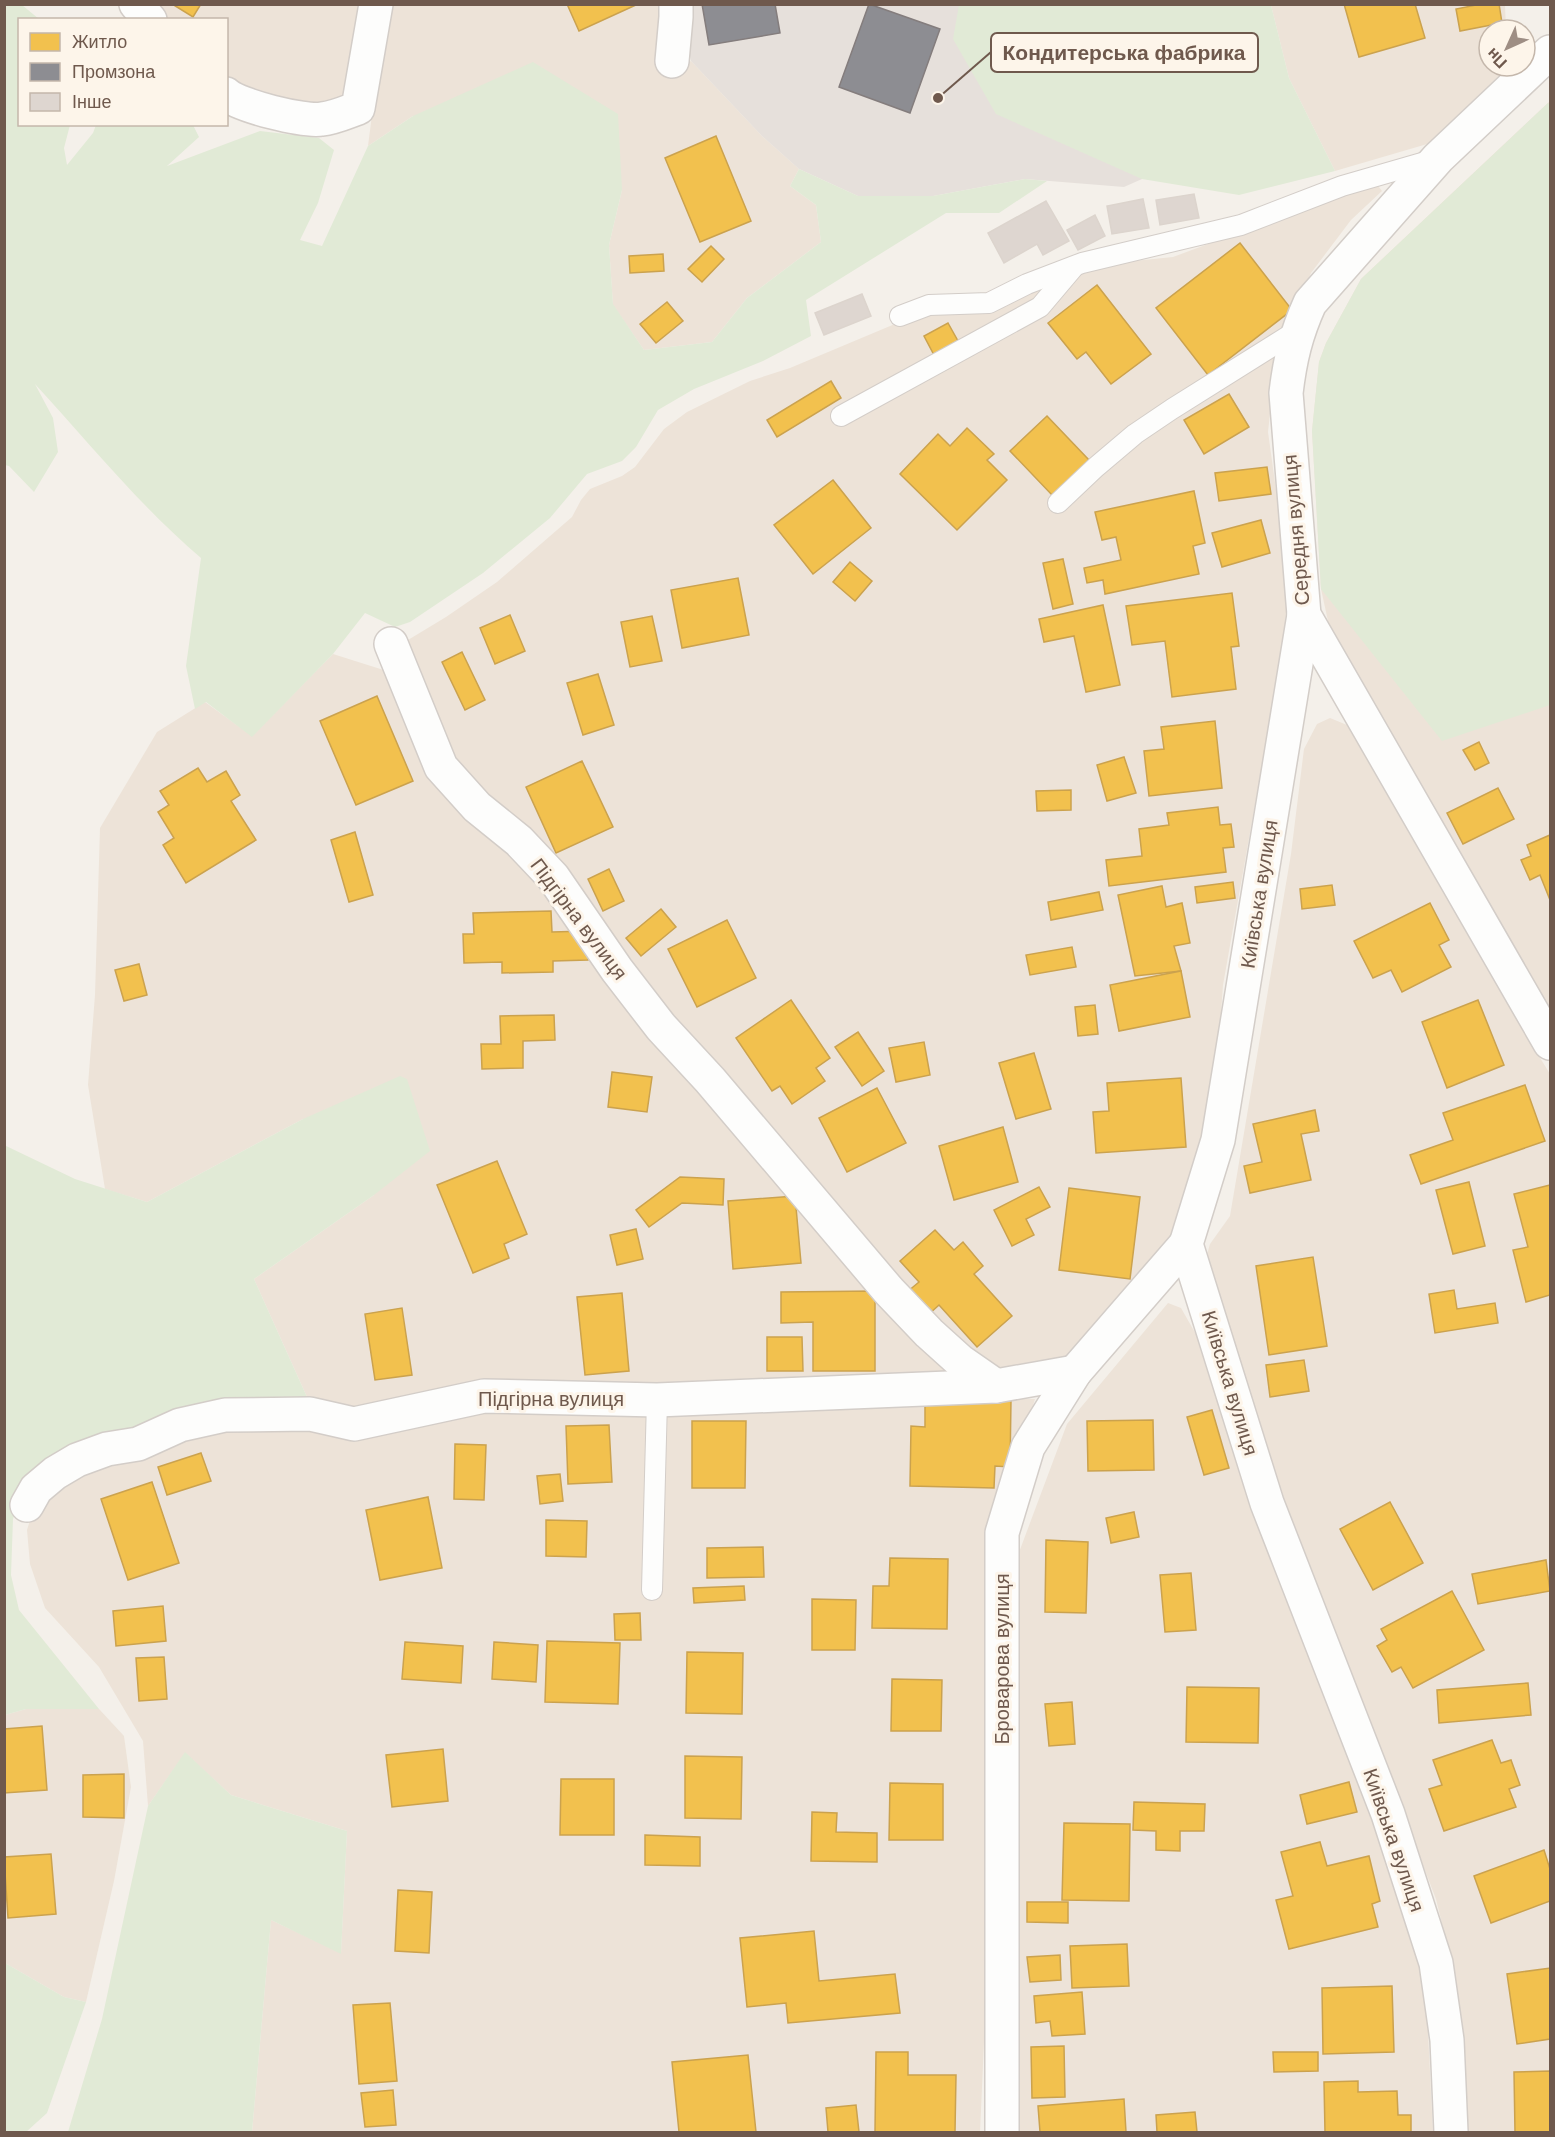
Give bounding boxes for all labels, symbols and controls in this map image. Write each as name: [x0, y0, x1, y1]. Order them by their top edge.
legend: [18, 18, 228, 126]
north arrow: [1477, 18, 1537, 78]
text: Житло: [72, 32, 127, 52]
callout: Кондитерська фабрика: [991, 33, 1258, 72]
text: Кондитерська фабрика: [1003, 41, 1246, 64]
text: Пн: [1483, 45, 1510, 72]
text: Промзона: [72, 62, 156, 82]
text: Інше: [72, 92, 111, 112]
street label: Середня вулиця: [1278, 454, 1314, 606]
street label: Київська вулиця: [1236, 818, 1282, 970]
street label: Підгірна вулиця: [526, 854, 632, 984]
street label: Київська вулиця: [1198, 1308, 1262, 1458]
street label: Підгірна вулиця: [478, 1388, 624, 1410]
street label: Броварова вулиця: [991, 1573, 1013, 1745]
street label: Київська вулиця: [1359, 1766, 1429, 1914]

